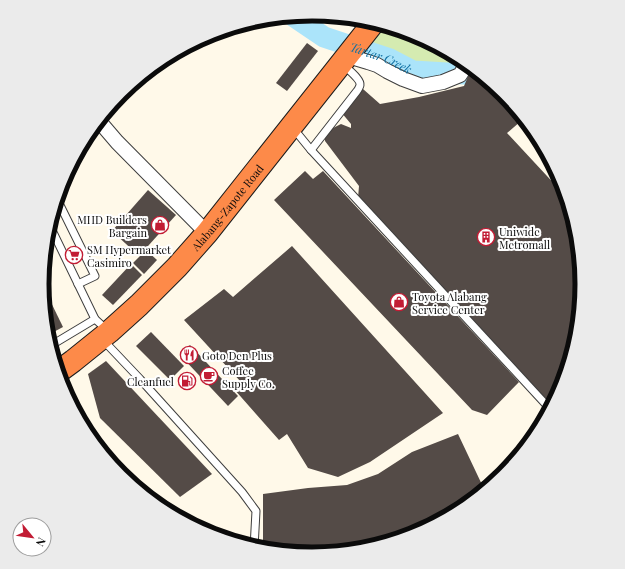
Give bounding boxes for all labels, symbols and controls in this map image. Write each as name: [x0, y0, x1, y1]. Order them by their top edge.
water label: Tartar Creek: [348, 38, 415, 77]
street label: Alabang-Zapote Road: [187, 160, 267, 254]
place label: MHD Builders Bargain: [77, 212, 147, 240]
shop icon: MHD Builders Bargain: [150, 215, 170, 235]
place label: Uniwide Metromall: [499, 224, 550, 252]
building icon: Uniwide Metromall: [476, 227, 496, 247]
place label: SM Hypermarket Casimiro: [87, 242, 171, 270]
supermarket icon: SM Hypermarket Casimiro: [64, 245, 84, 265]
place label: Toyota Alabang Service Center: [412, 289, 487, 317]
shop icon: Toyota Alabang Service Center: [389, 292, 409, 312]
restaurant icon: Goto Den Plus: [179, 345, 199, 365]
place label: Goto Den Plus: [202, 348, 272, 363]
place label: Coffee Supply Co.: [222, 363, 275, 391]
cafe icon: Coffee Supply Co.: [199, 366, 219, 386]
fuel station icon: Cleanfuel: [177, 371, 197, 391]
place label: Cleanfuel: [127, 374, 174, 389]
north arrow: [12, 517, 52, 557]
text: N: [33, 535, 50, 549]

